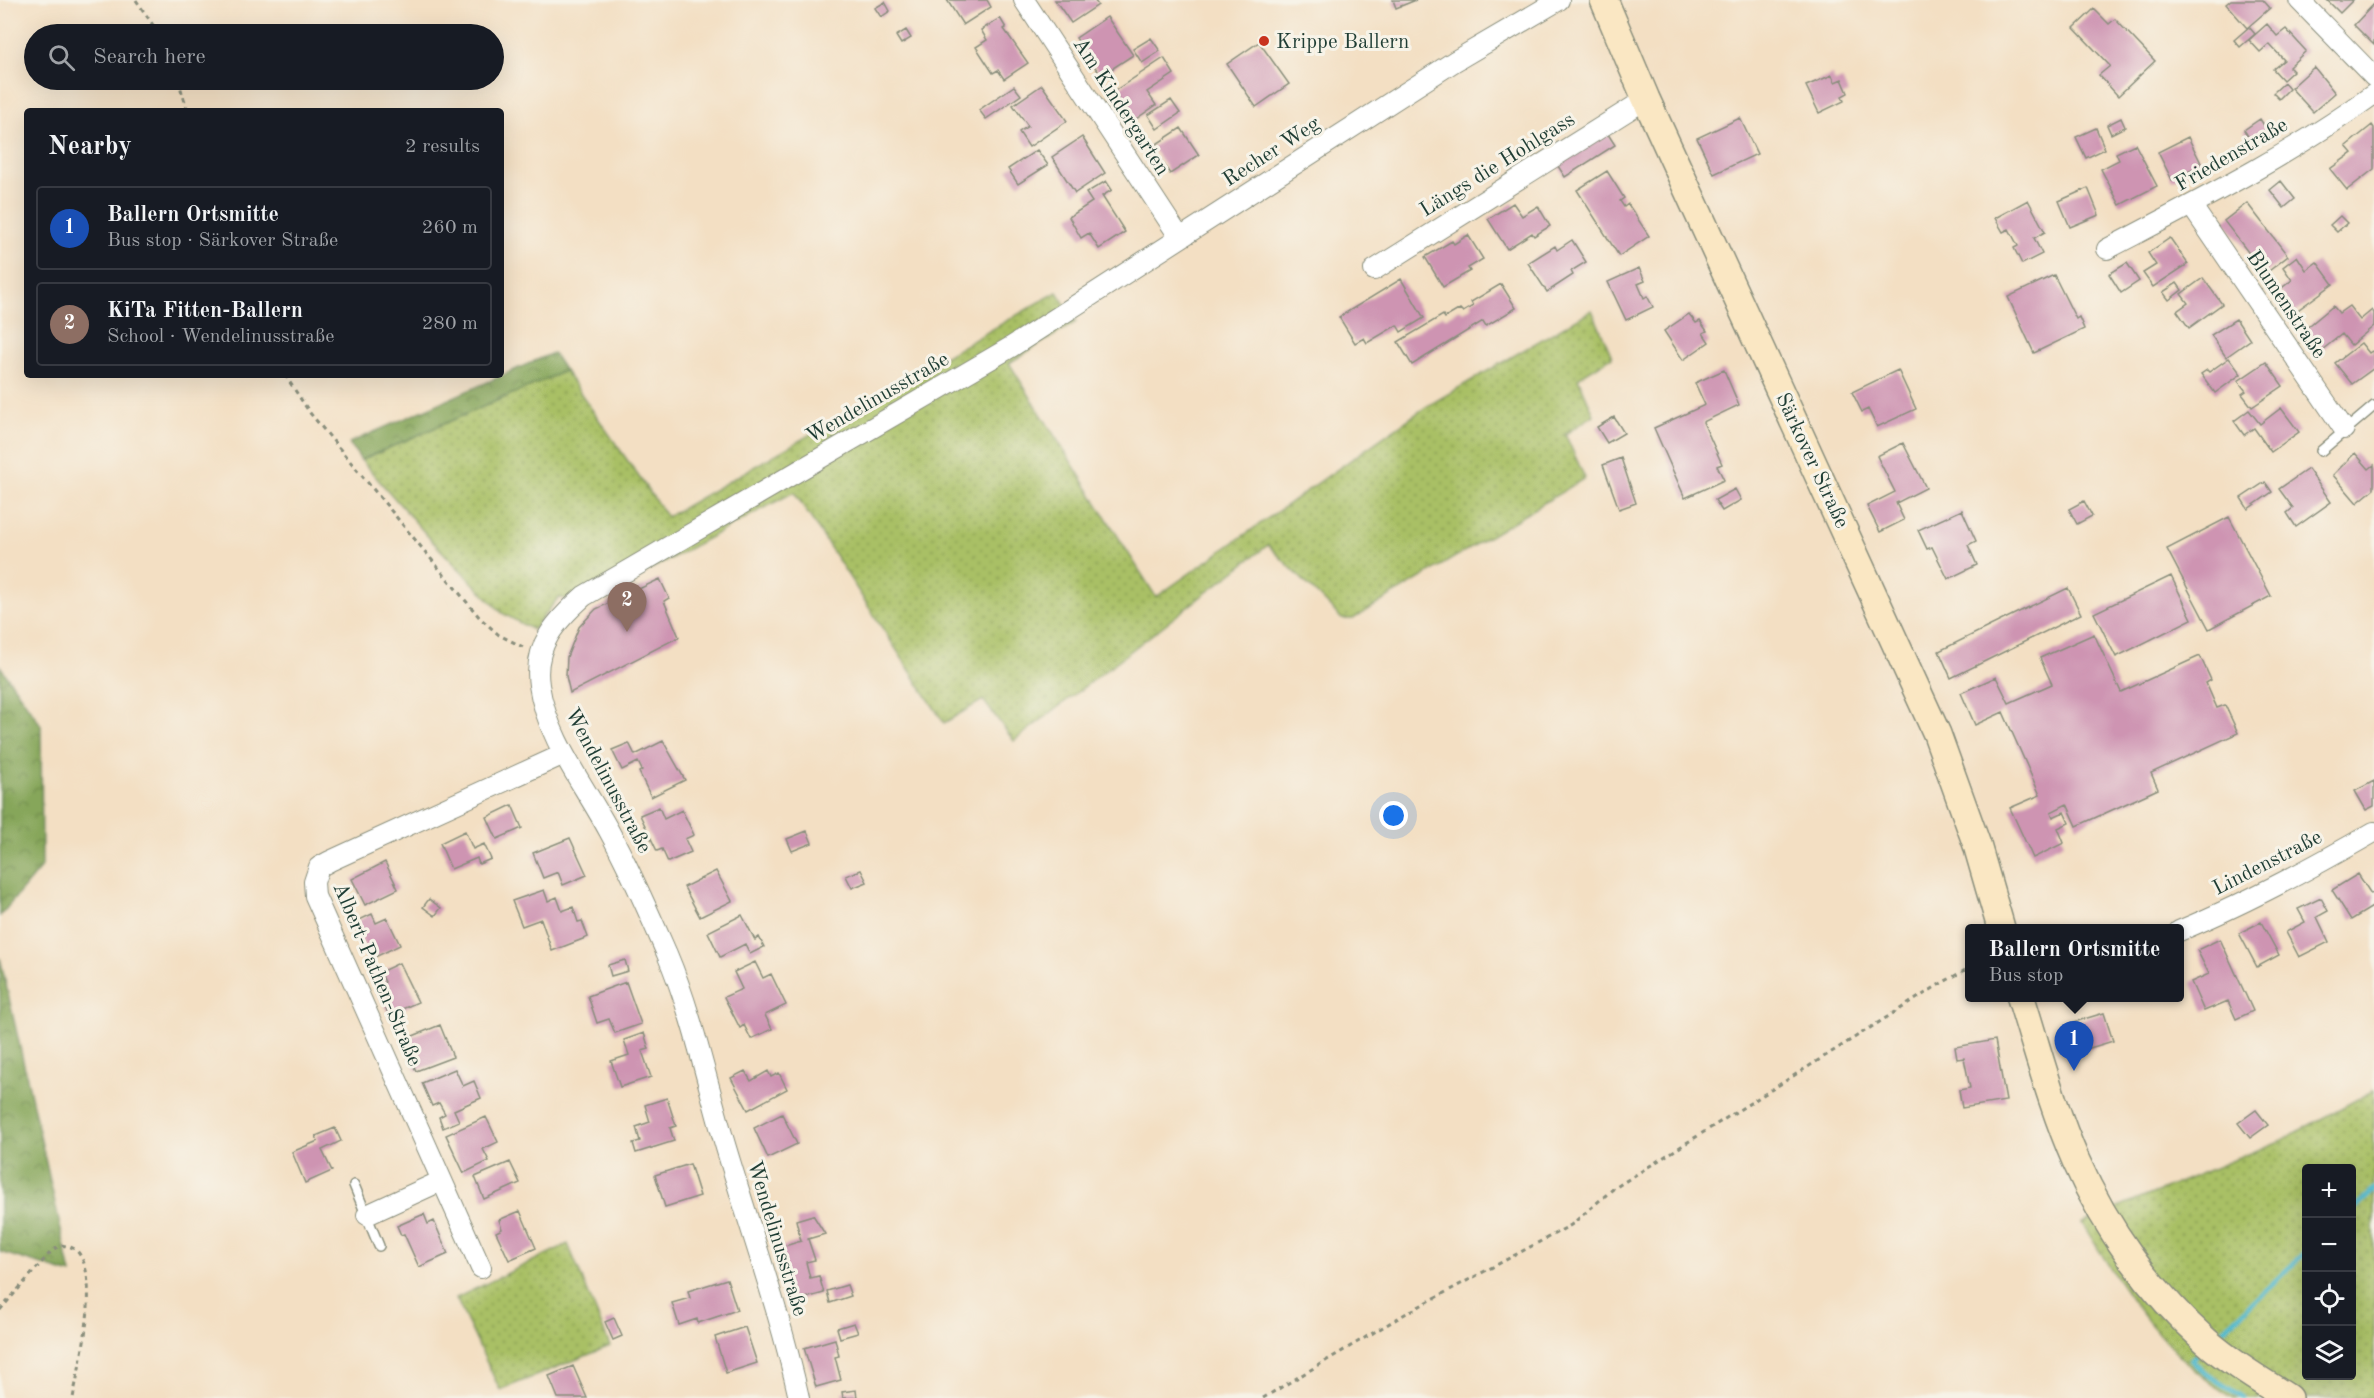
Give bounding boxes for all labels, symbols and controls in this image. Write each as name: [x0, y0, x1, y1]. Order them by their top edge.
search box: [24, 24, 504, 90]
place label: Krippe Ballern: [1276, 32, 1409, 53]
street label: Am Kindergarten: [1069, 34, 1173, 179]
marker: Krippe Ballern: [1257, 34, 1271, 48]
icon: search: [45, 41, 78, 74]
text: Search here: [93, 46, 206, 68]
street label: Längs die Hohlgass: [1417, 109, 1579, 221]
street label: Recher Weg: [1220, 113, 1325, 191]
street label: Friedenstraße: [2172, 115, 2292, 196]
text: Nearby: [48, 134, 132, 160]
text: 2 results: [405, 137, 480, 157]
text: Ballern Ortsmitte: [107, 204, 279, 226]
text: 1: [64, 218, 75, 238]
text: 260 m: [422, 218, 478, 238]
text: Bus stop · Särkover Straße: [107, 231, 338, 251]
street label: Blumenstraße: [2242, 247, 2329, 363]
text: KiTa Fitten-Ballern: [107, 300, 303, 322]
text: 2: [64, 314, 75, 334]
text: 280 m: [422, 314, 478, 334]
text: School · Wendelinusstraße: [107, 327, 335, 347]
street label: Wendelinusstraße: [803, 349, 953, 448]
street label: Särkover Straße: [1771, 390, 1852, 532]
pin: 2: [608, 582, 646, 632]
street label: Wendelinusstraße: [561, 705, 655, 857]
your location: [1379, 801, 1408, 830]
street label: Lindenstraße: [2210, 827, 2326, 900]
street label: Albert-Pathen-Straße: [328, 880, 425, 1069]
popup: [1965, 924, 2184, 1002]
text: Ballern Ortsmitte: [1989, 939, 2160, 961]
text: Bus stop: [1989, 966, 2063, 986]
pin: 1: [2054, 1022, 2094, 1071]
street label: Wendelinusstraße: [743, 1158, 810, 1319]
map controls: [2302, 1164, 2356, 1380]
button: +: [2302, 1164, 2356, 1218]
button: −: [2302, 1218, 2356, 1272]
button: locate: [2302, 1272, 2356, 1326]
button: layers: [2302, 1326, 2356, 1380]

